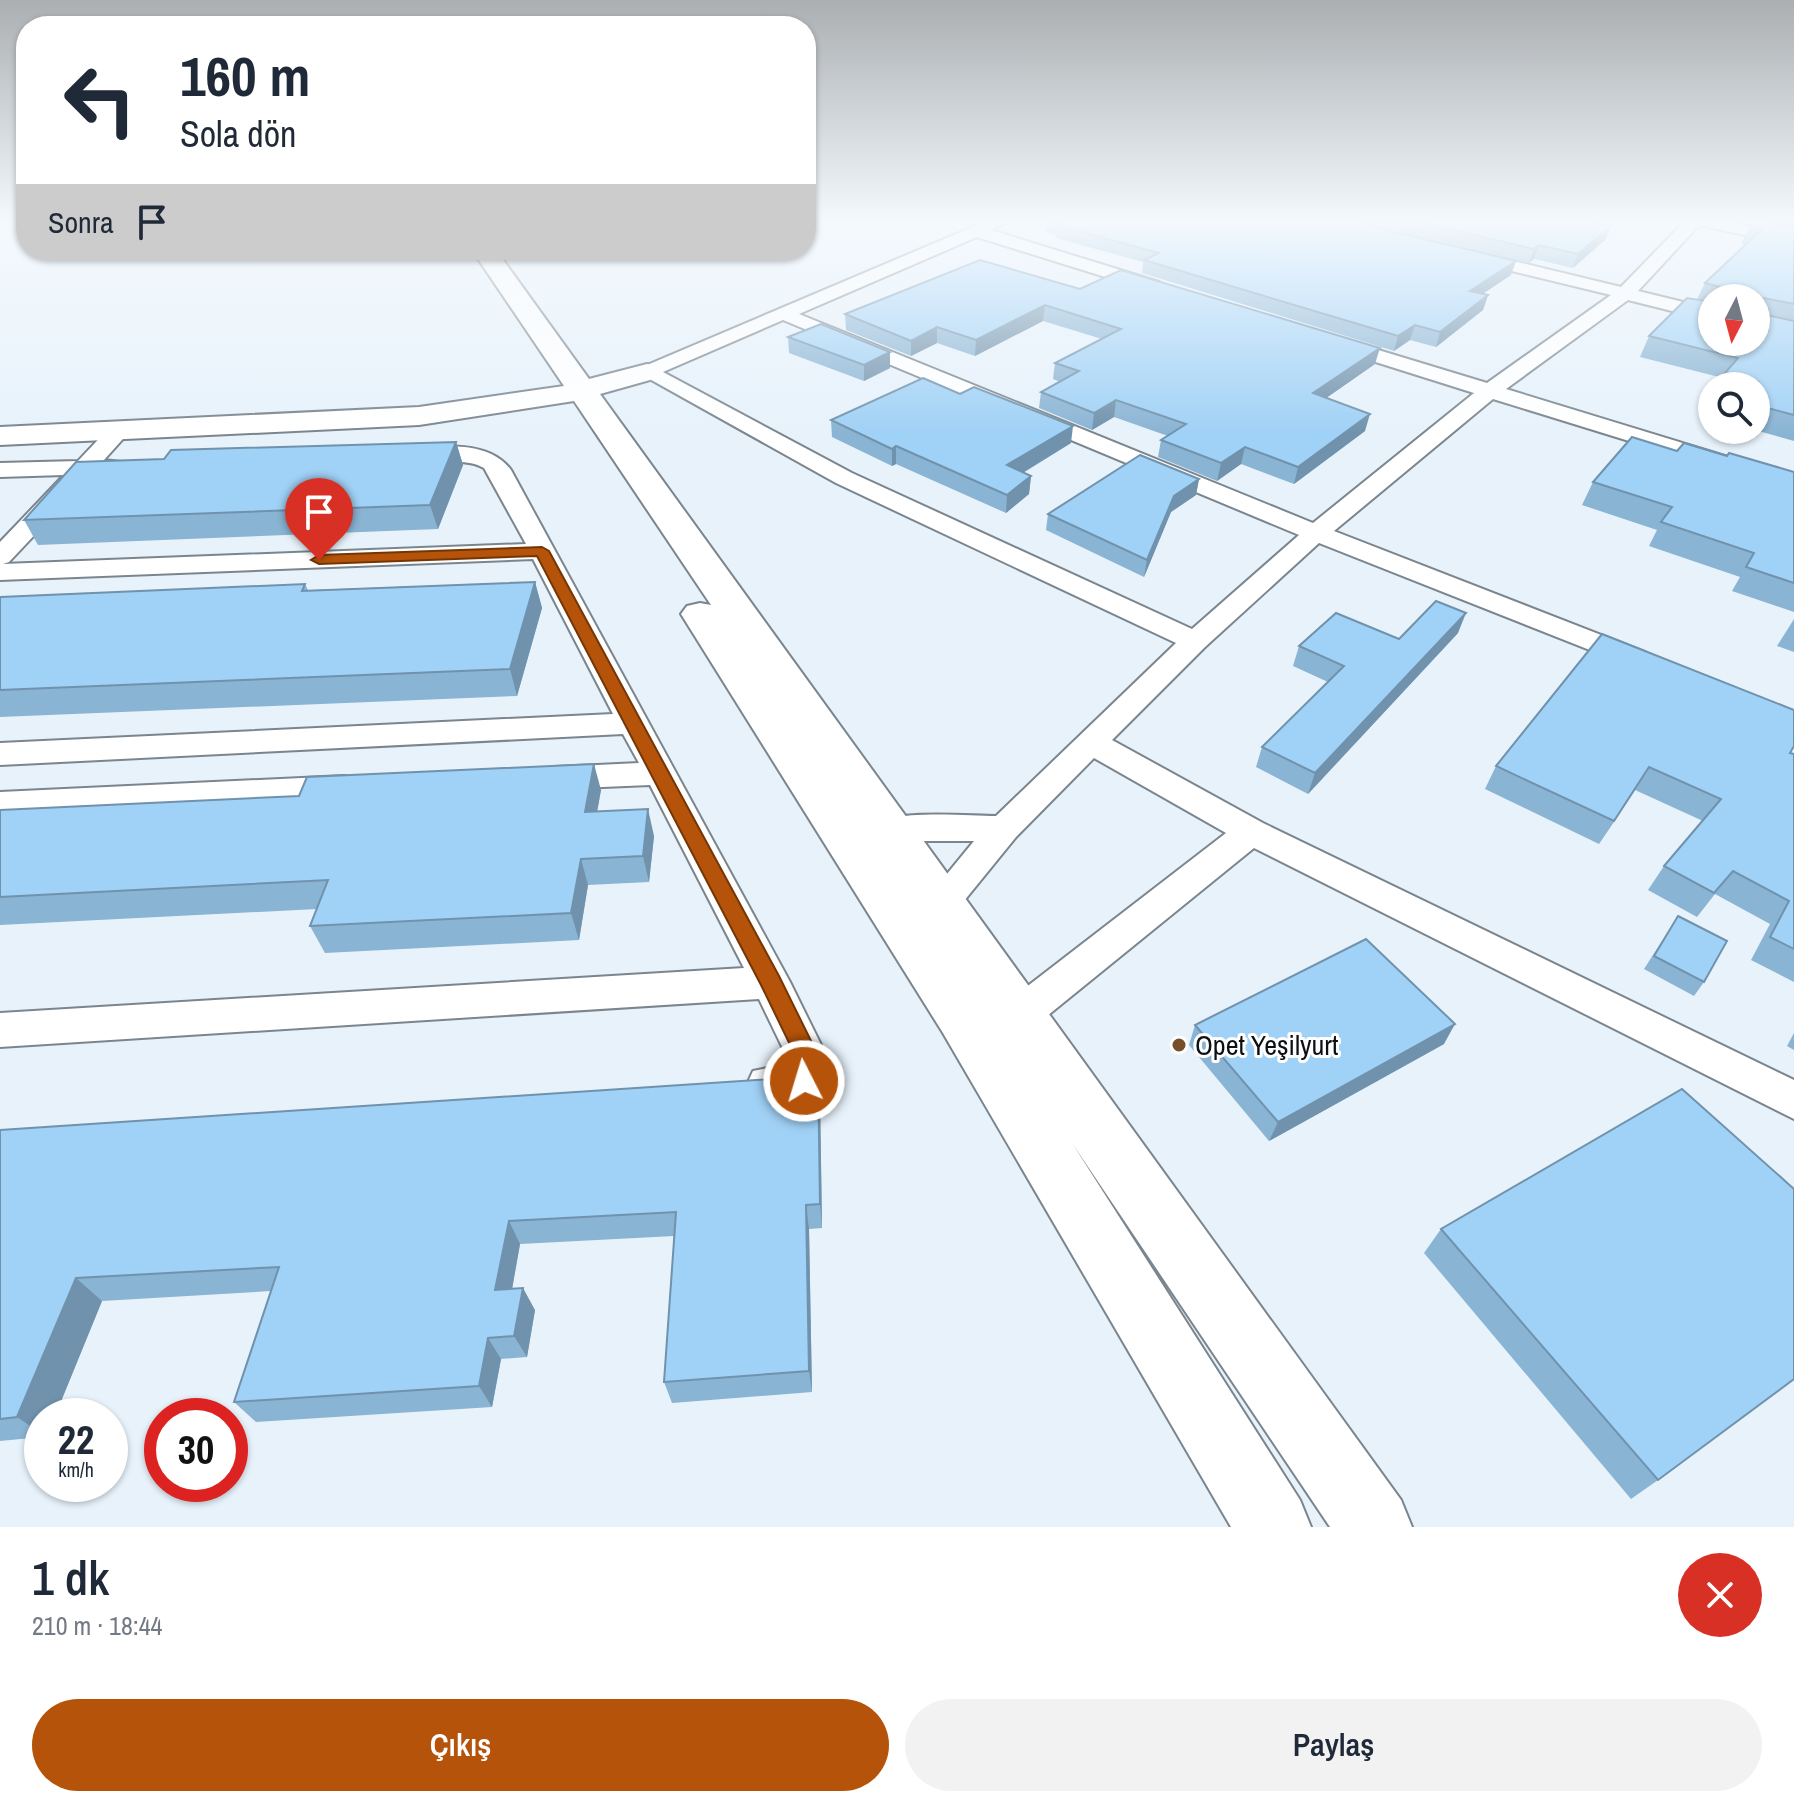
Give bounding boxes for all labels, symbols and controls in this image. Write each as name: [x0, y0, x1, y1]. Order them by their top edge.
text: 160 m: [180, 38, 310, 113]
icon: left: [48, 48, 152, 152]
text: Sola dön: [180, 110, 297, 158]
icon: arrive: [130, 200, 174, 244]
text: Sonra: [48, 202, 114, 242]
north arrow: [1698, 284, 1770, 356]
map controls: [1698, 284, 1770, 444]
button: search: [1698, 372, 1770, 444]
pin: [285, 478, 353, 560]
icon: arrive: [297, 490, 341, 534]
place label: Opet Yeşilyurt: [1195, 1026, 1338, 1064]
marker: Opet Yeşilyurt: [1170, 1036, 1188, 1054]
position arrow: [762, 1039, 846, 1123]
speed limit sign: 30: [144, 1398, 248, 1502]
text: 22: [58, 1413, 94, 1466]
text: km/h: [58, 1456, 94, 1483]
text: 1 dk: [32, 1545, 109, 1610]
button: close: [1678, 1553, 1762, 1637]
text: 210 m · 18:44: [32, 1608, 162, 1643]
button: Çıkış: [32, 1699, 889, 1791]
button: Paylaş: [905, 1699, 1762, 1791]

